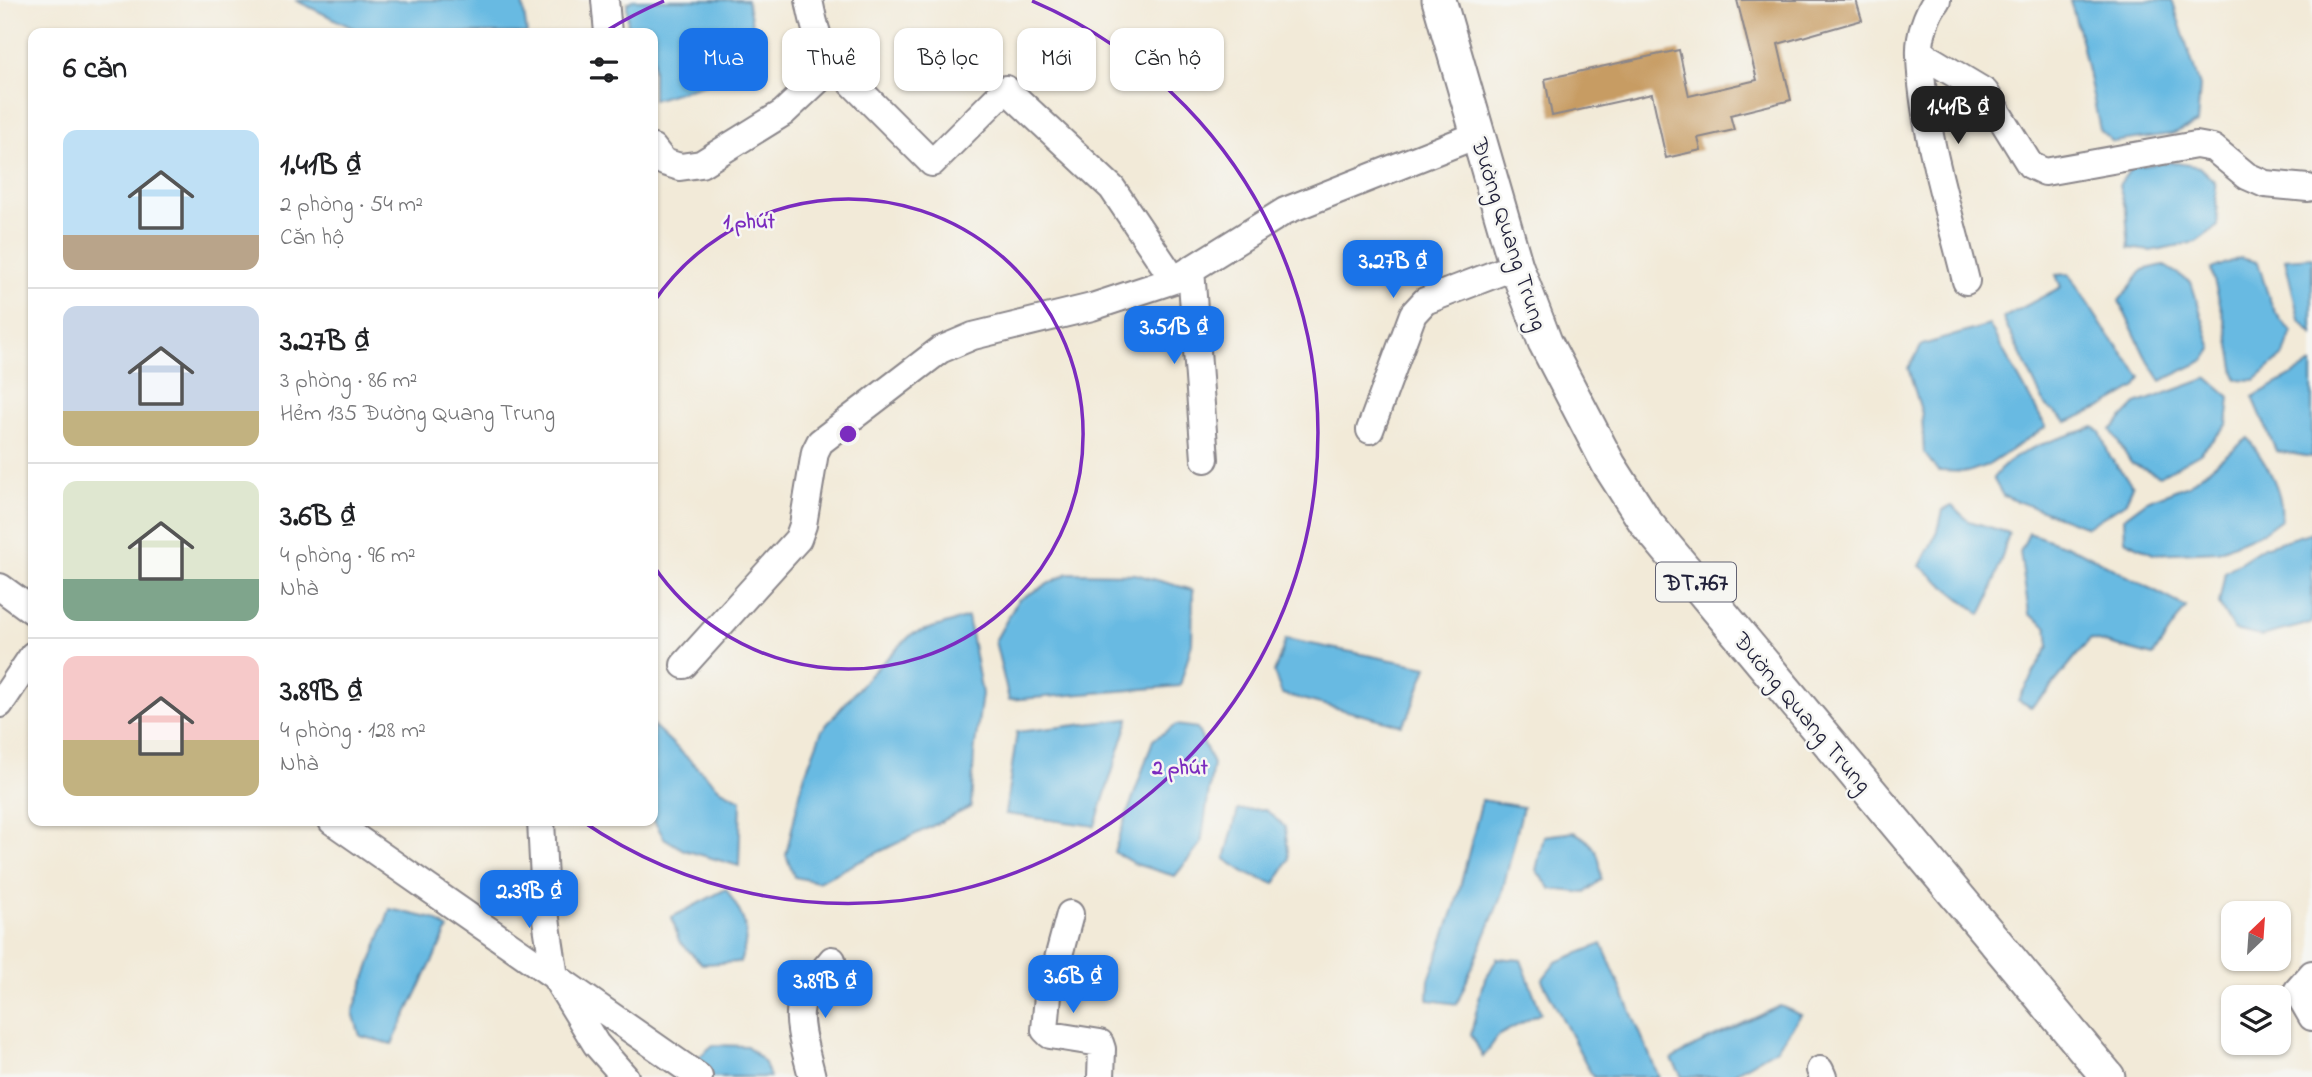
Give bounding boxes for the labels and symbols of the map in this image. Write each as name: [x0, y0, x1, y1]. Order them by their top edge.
pin: 1.41B ₫: [1893, 86, 2023, 146]
street label: Đường Quang Trung: [1460, 133, 1555, 336]
text: 1 phút: [723, 208, 776, 238]
pin: 3.27B ₫: [1328, 240, 1458, 300]
pin: 3.51B ₫: [1109, 306, 1239, 366]
centre of rings: [836, 422, 860, 446]
road number: ĐT.767: [1656, 562, 1736, 602]
street label: Đường Quang Trung: [1723, 625, 1879, 802]
text: 2 phút: [1151, 754, 1209, 784]
pin: 2.39B ₫: [464, 870, 594, 930]
north arrow: [2221, 901, 2291, 971]
pin: 3.6B ₫: [1016, 956, 1130, 1015]
pin: 3.89B ₫: [760, 960, 890, 1020]

